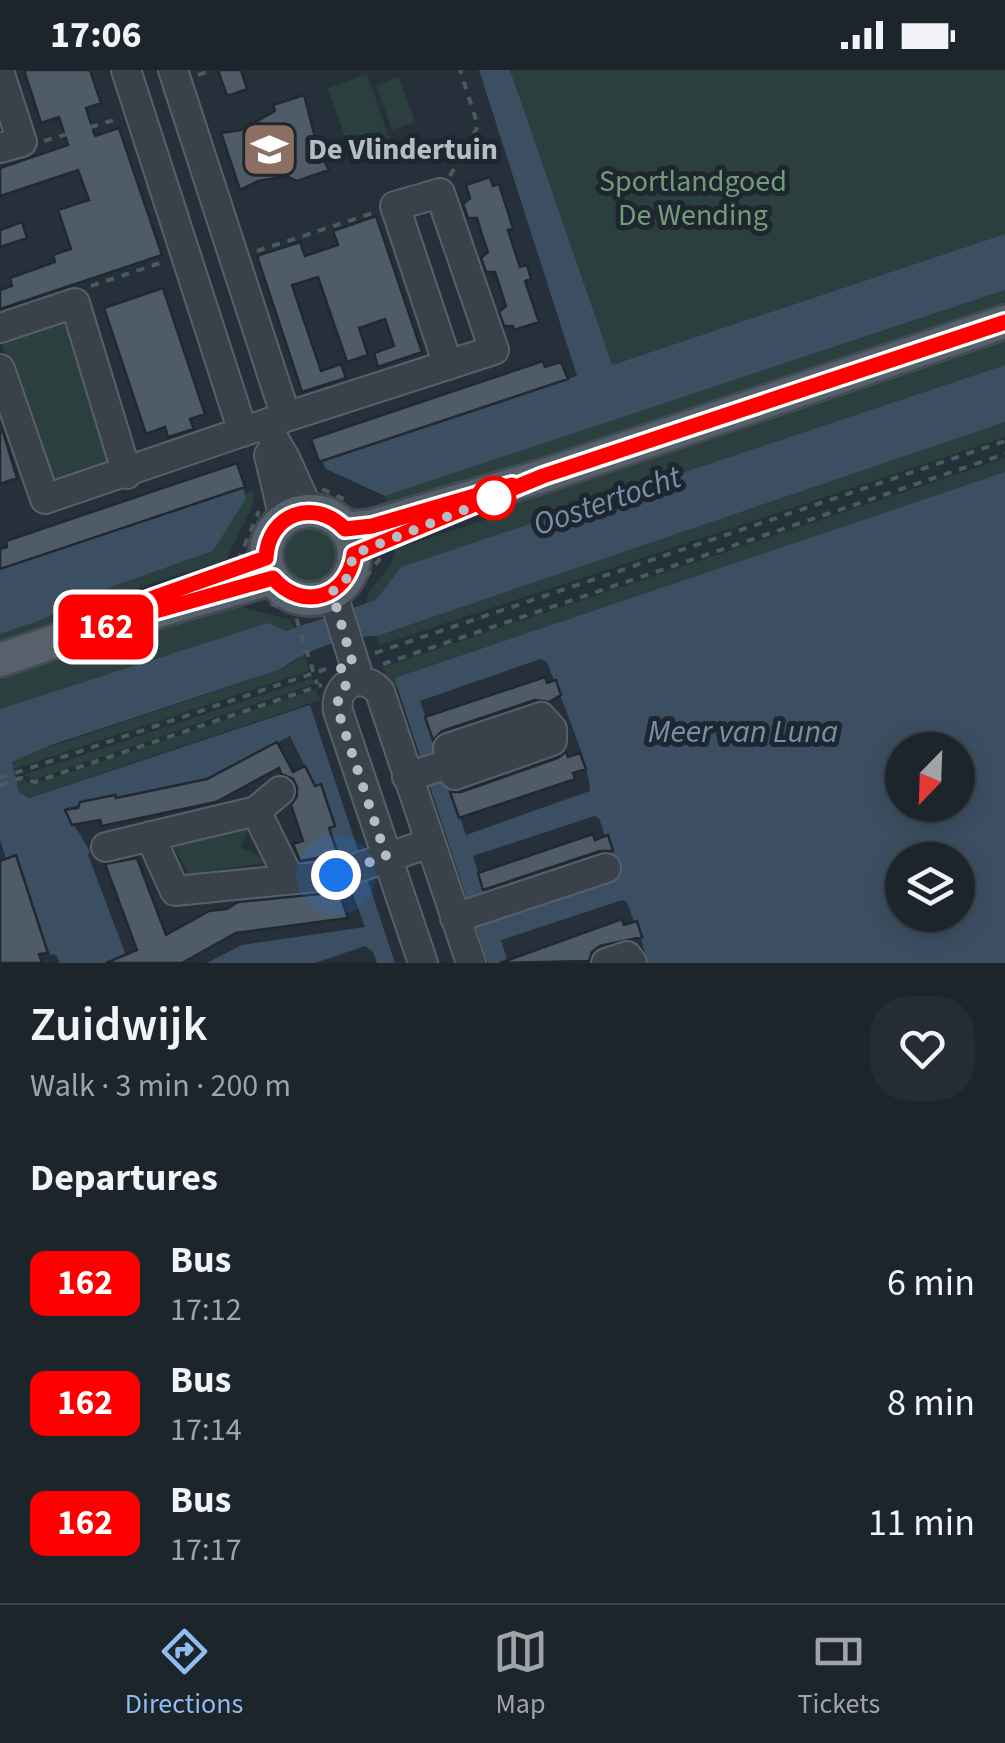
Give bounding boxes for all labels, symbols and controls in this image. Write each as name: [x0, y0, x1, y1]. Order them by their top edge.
text: 17:06: [50, 8, 142, 62]
school or university icon: De Vlindertuin: [239, 119, 299, 179]
place label: De Vlindertuin: [308, 128, 498, 171]
park label: Sportlandgoed De Wending: [599, 160, 787, 237]
water label: Oostertocht: [527, 454, 689, 548]
unlabelled marker: [473, 477, 515, 519]
line badge: 162: [48, 594, 164, 660]
text: 162: [78, 602, 134, 652]
water label: Meer van Luna: [648, 709, 838, 755]
north arrow: [885, 732, 975, 822]
map controls: [885, 732, 975, 932]
button: layers: [885, 842, 975, 932]
your location: [311, 850, 361, 900]
text: Zuidwijk: [30, 991, 208, 1059]
button: heart: [870, 996, 975, 1101]
text: Walk · 3 min · 200 m: [30, 1063, 291, 1109]
text: Departures: [30, 1151, 218, 1205]
text: Bus: [170, 1233, 231, 1287]
text: 6 min: [887, 1256, 975, 1310]
text: 162: [57, 1258, 113, 1308]
text: 17:12: [170, 1287, 242, 1333]
text: Bus: [170, 1353, 231, 1407]
text: 8 min: [887, 1376, 975, 1430]
text: 162: [57, 1378, 113, 1428]
text: 17:14: [170, 1407, 242, 1453]
text: Bus: [170, 1473, 231, 1527]
text: 11 min: [868, 1496, 975, 1550]
text: 162: [57, 1498, 113, 1548]
text: 17:17: [170, 1527, 242, 1573]
tab: Directions: [125, 1624, 243, 1724]
tab: Map: [493, 1624, 548, 1724]
tab: Tickets: [798, 1624, 880, 1724]

